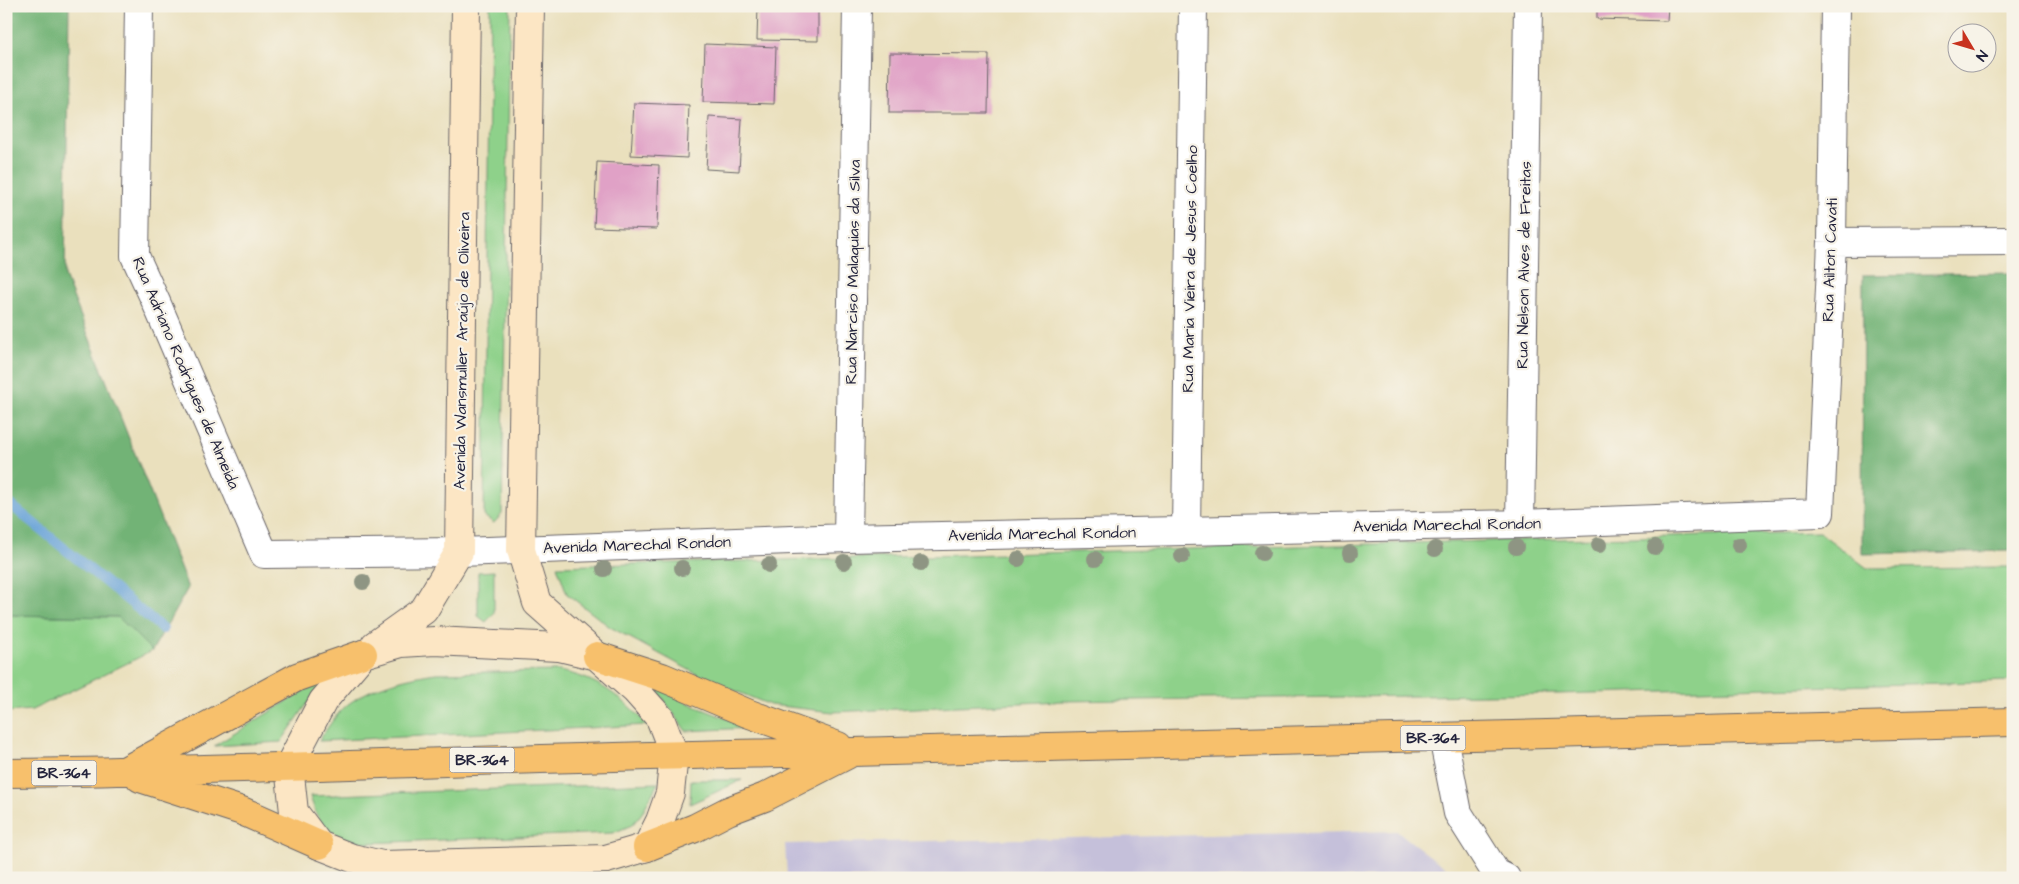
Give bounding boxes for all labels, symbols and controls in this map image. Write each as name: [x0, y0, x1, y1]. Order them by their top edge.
north arrow: [1946, 22, 1996, 72]
text: N: [1971, 46, 1992, 65]
street label: Rua Maria Vieira de Jesus Coelho: [1177, 145, 1203, 393]
street label: Rua Narciso Malaquias da Silva: [840, 159, 866, 385]
street label: Rua Nelson Alves de Freitas: [1511, 161, 1537, 369]
street label: Rua Ailton Cavati: [1817, 197, 1843, 322]
street label: Avenida Wansmuller Araújo de Oliveira: [449, 212, 475, 490]
street label: Rua Adriano Rodrigues de Almeida: [126, 253, 245, 493]
street label: Avenida Marechal Rondon: [1353, 512, 1541, 538]
street label: Avenida Marechal Rondon: [948, 521, 1136, 547]
street label: Avenida Marechal Rondon: [543, 531, 731, 559]
road number: BR-364: [1400, 726, 1466, 750]
road number: BR-364: [450, 748, 514, 772]
road number: BR-364: [32, 760, 96, 786]

